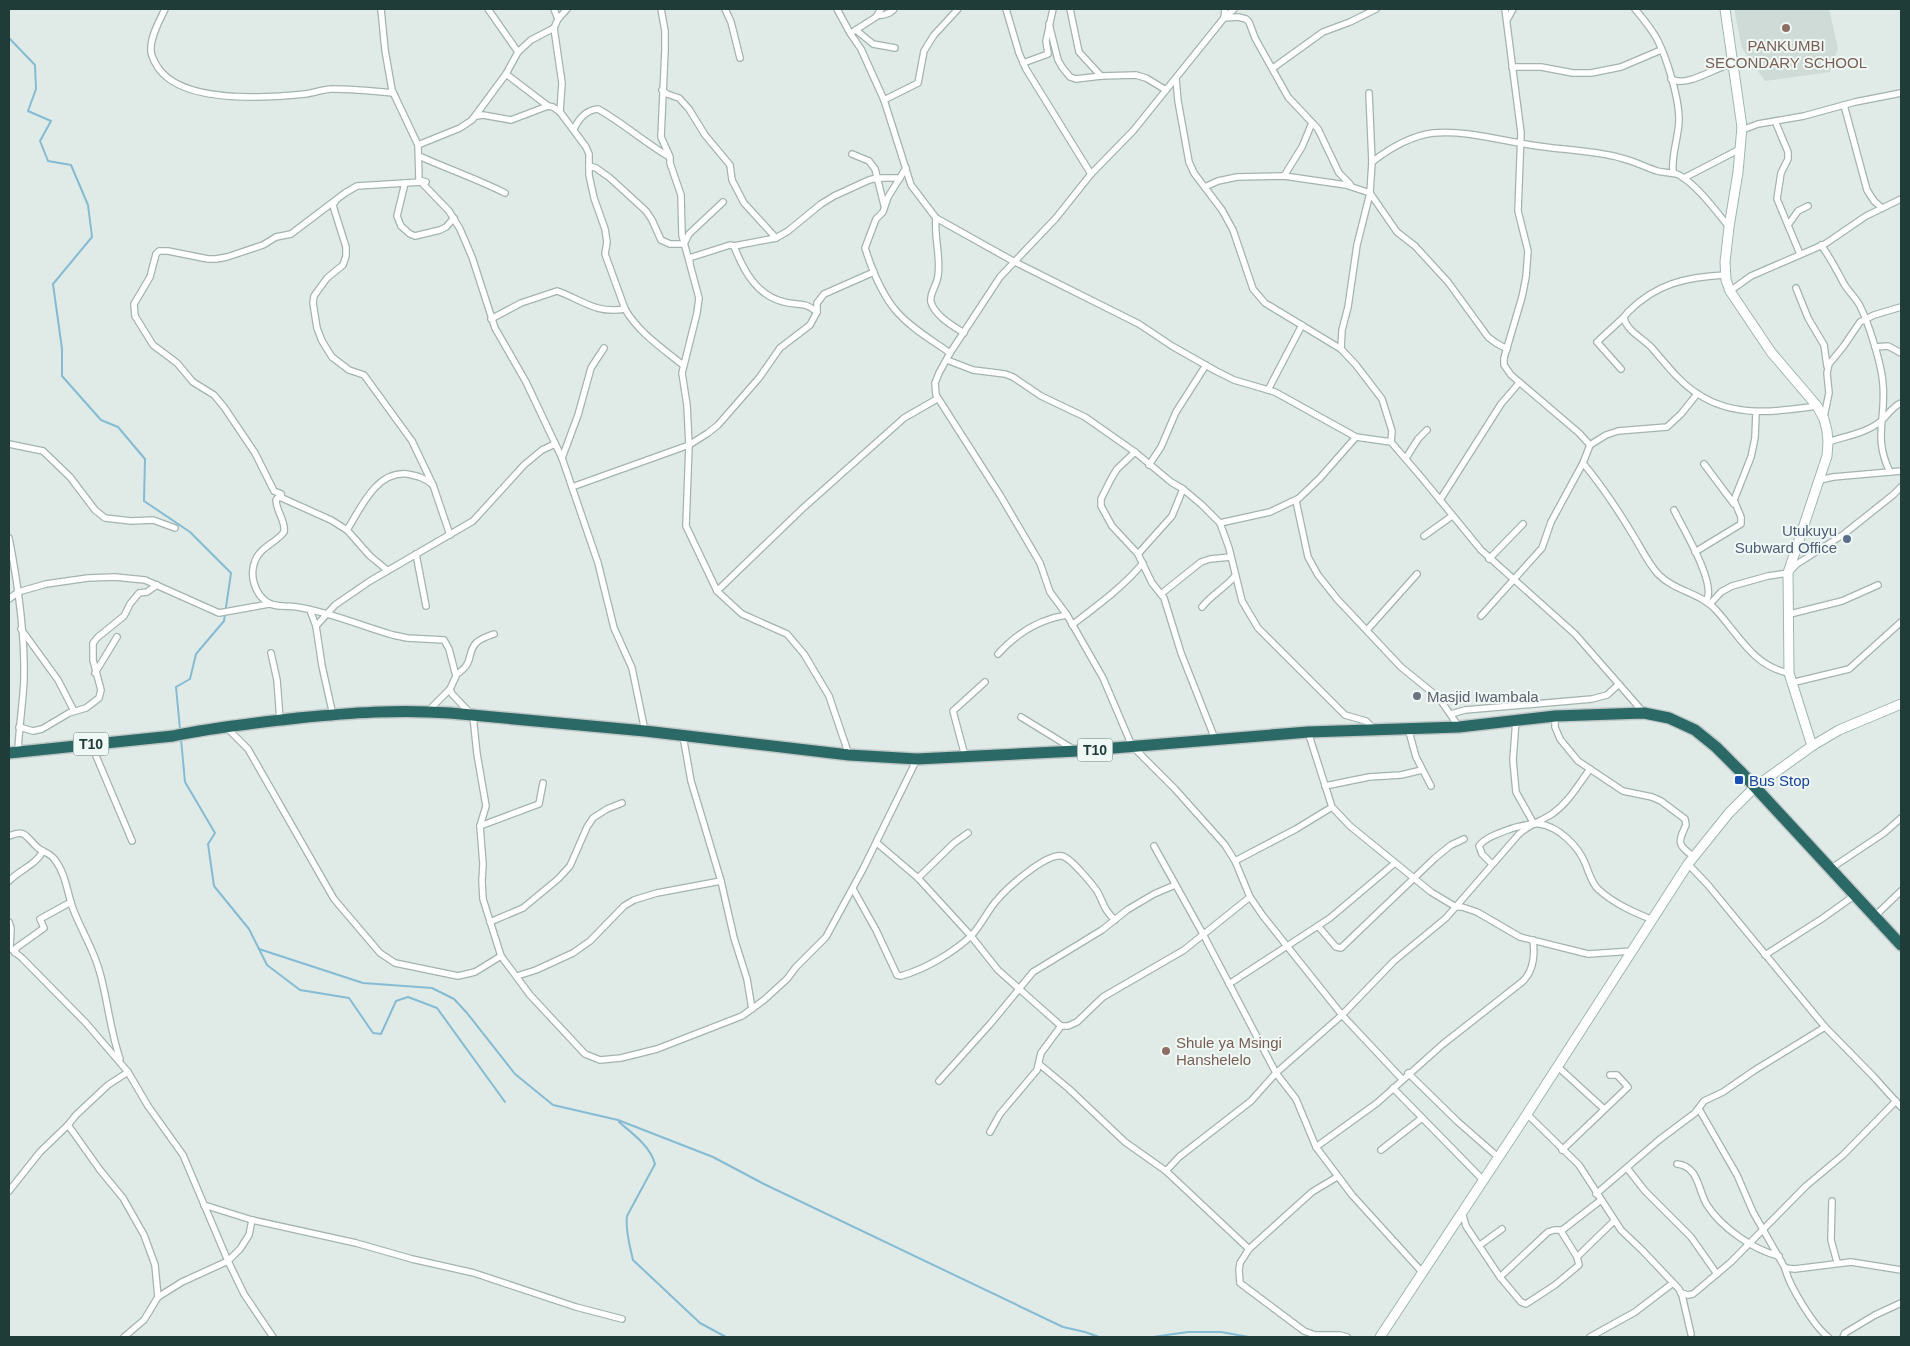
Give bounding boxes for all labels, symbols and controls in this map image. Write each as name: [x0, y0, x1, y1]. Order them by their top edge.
marker: PANKUMBI SECONDARY SCHOOL: [1780, 22, 1792, 34]
place label: PANKUMBI SECONDARY SCHOOL: [1705, 37, 1867, 71]
place label: Utukuyu Subward Office: [1735, 522, 1837, 556]
marker: Utukuyu Subward Office: [1841, 533, 1853, 545]
place label: Masjid Iwambala: [1427, 688, 1539, 705]
marker: Masjid Iwambala: [1411, 690, 1423, 702]
road number: T10: [74, 732, 108, 756]
road number: T10: [1078, 738, 1112, 762]
place label: Bus Stop: [1749, 772, 1810, 789]
marker: Bus Stop: [1733, 774, 1745, 786]
place label: Shule ya Msingi Hanshelelo: [1176, 1034, 1282, 1068]
marker: Shule ya Msingi Hanshelelo: [1160, 1045, 1172, 1057]

